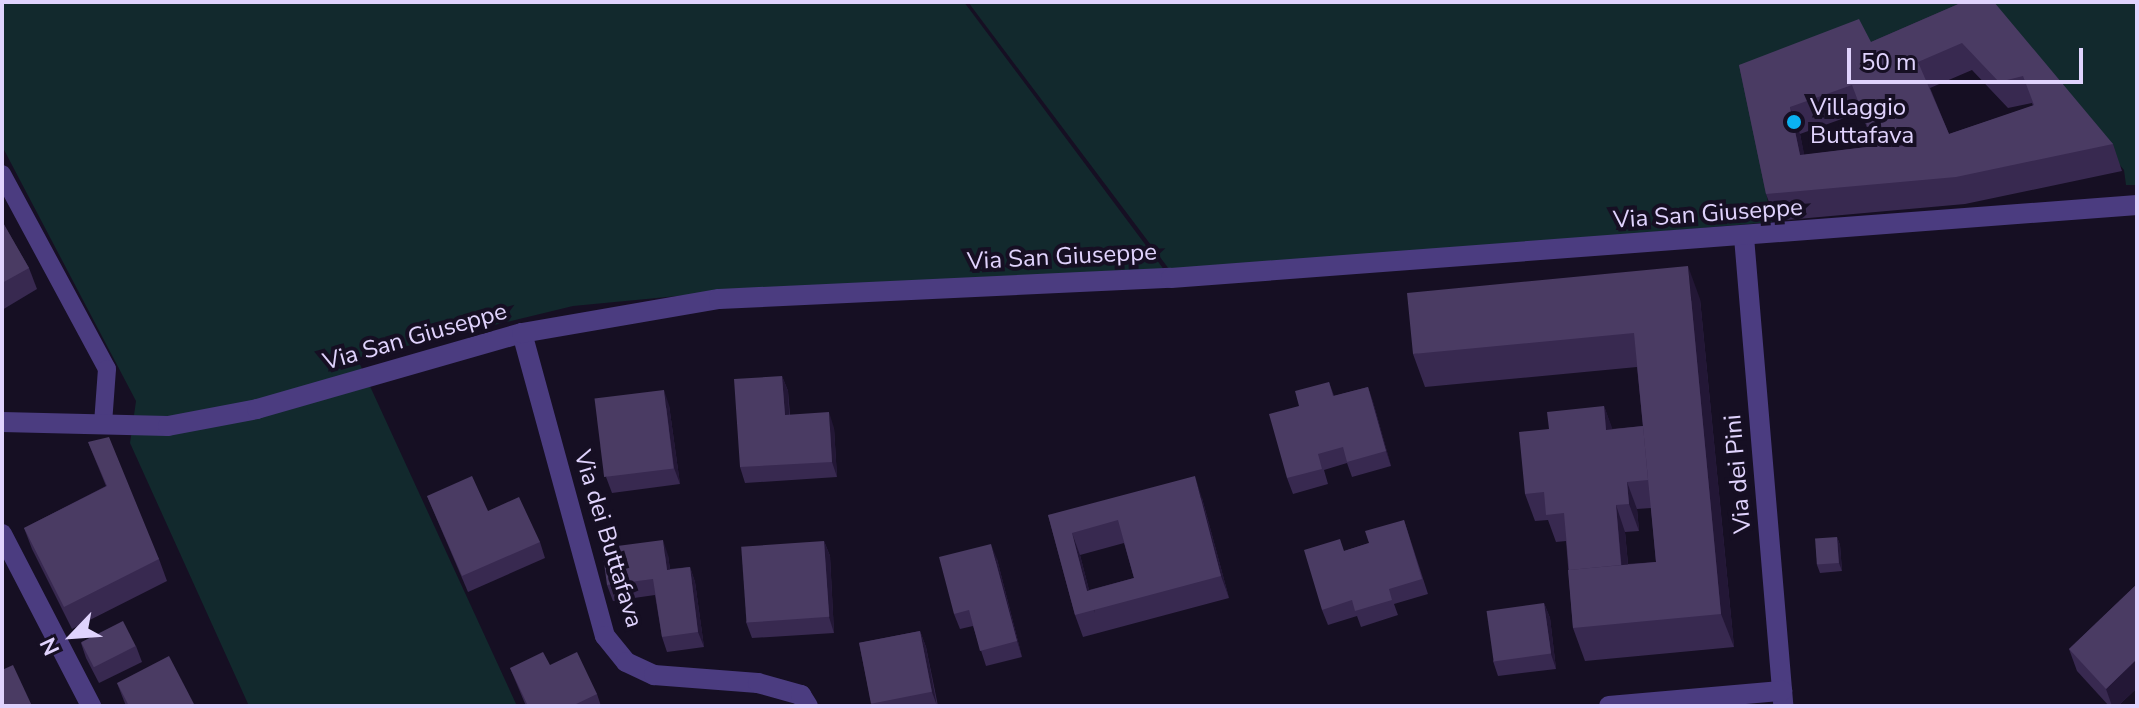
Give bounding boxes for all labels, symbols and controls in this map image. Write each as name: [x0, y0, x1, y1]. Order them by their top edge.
scale bar: [1851, 32, 2087, 82]
text: 50 m: [1861, 46, 1917, 78]
place label: Villaggio Buttafava: [1810, 94, 1914, 150]
marker: Villaggio Buttafava: [1785, 113, 1803, 131]
street label: Via San Giuseppe: [1612, 193, 1804, 235]
street label: Via San Giuseppe: [966, 238, 1158, 276]
street label: Via San Giuseppe: [320, 297, 510, 377]
street label: Via dei Pini: [1718, 413, 1758, 535]
street label: Via dei Buttafava: [567, 447, 649, 631]
north arrow: [32, 596, 112, 676]
text: N: [33, 632, 67, 660]

